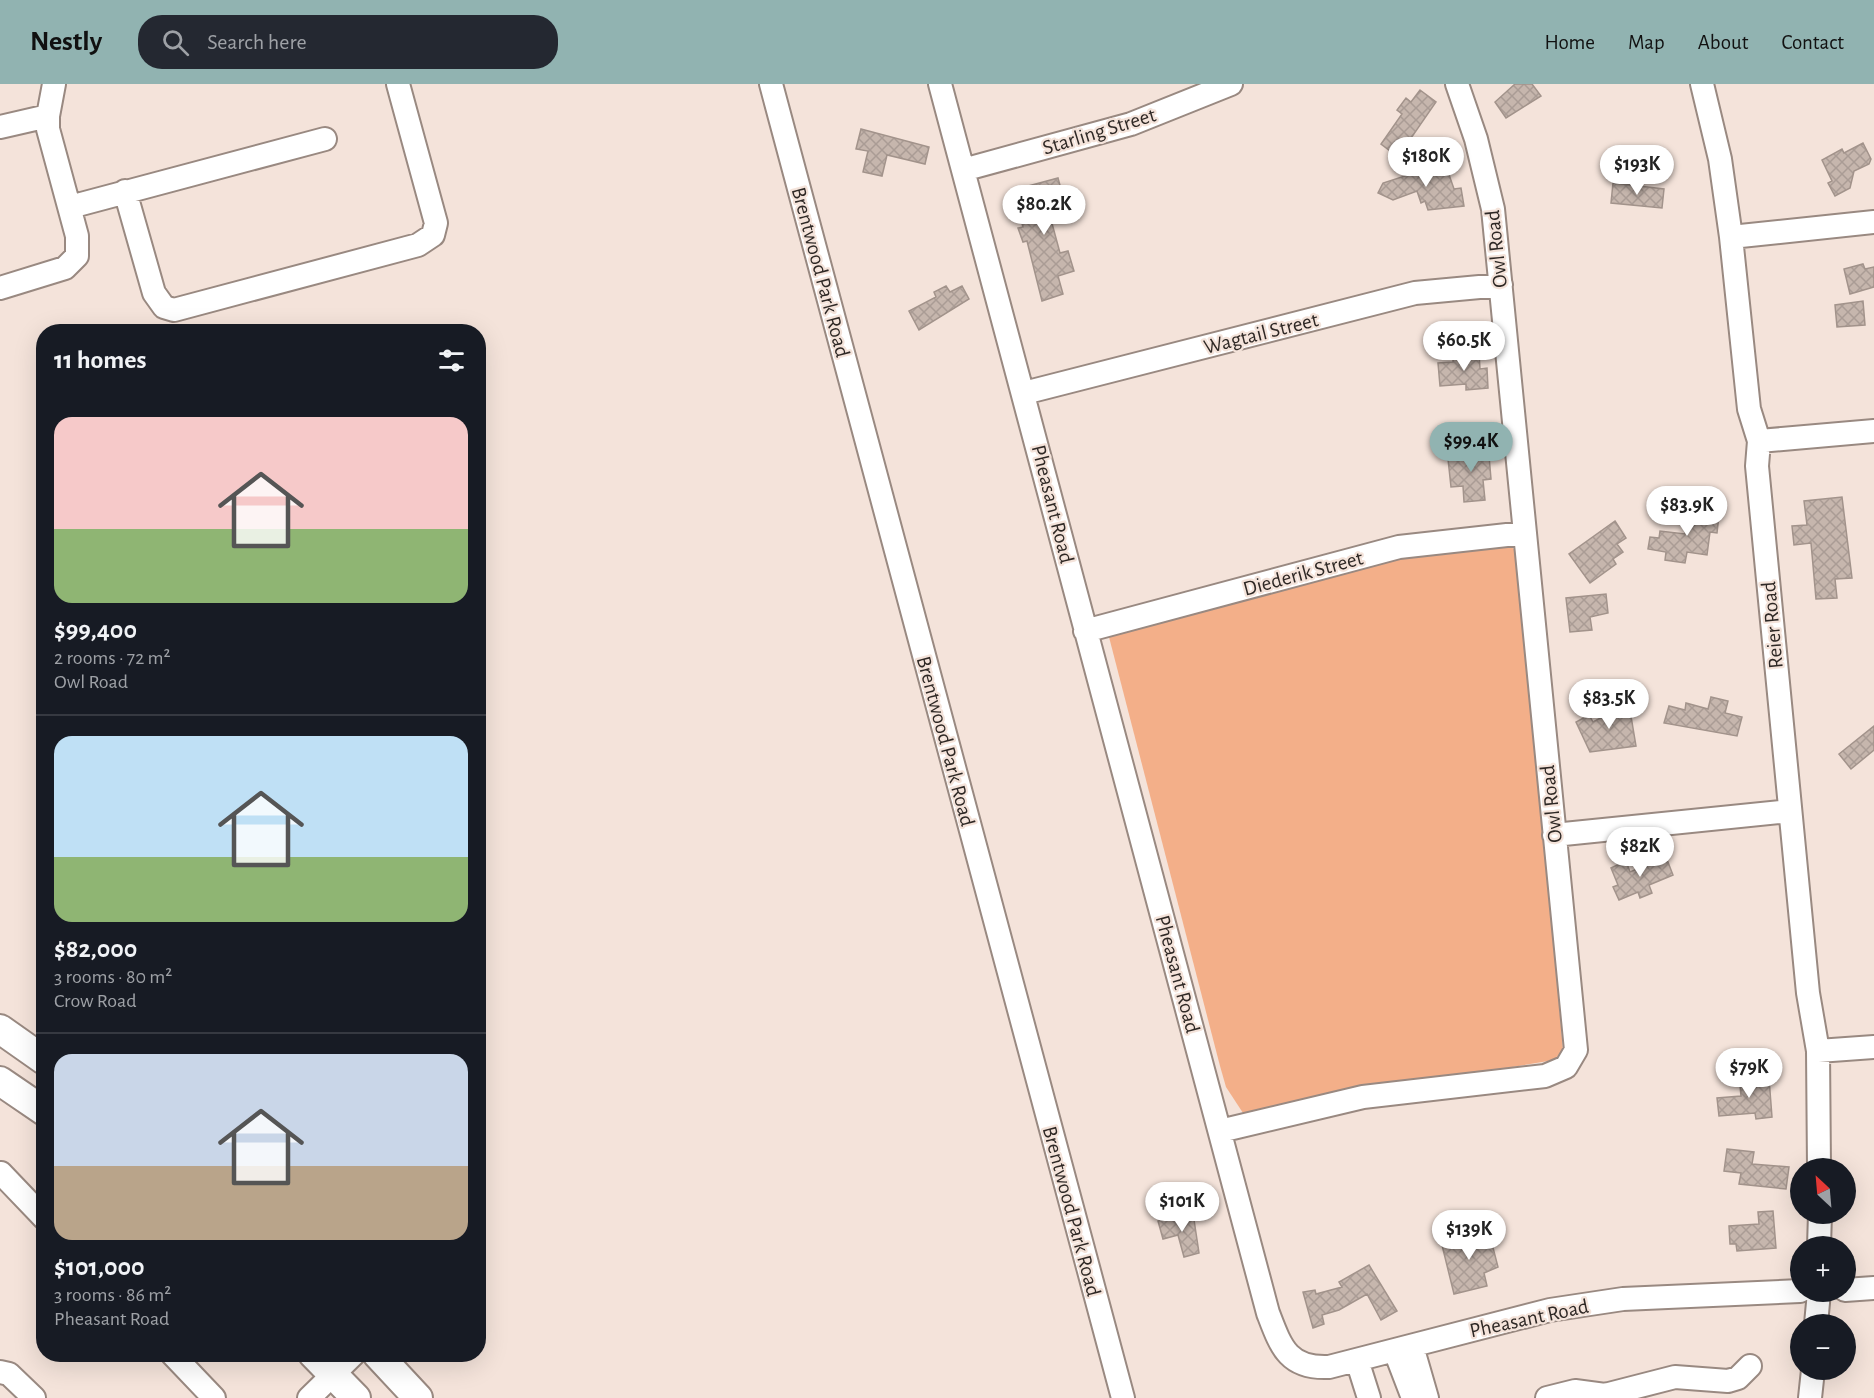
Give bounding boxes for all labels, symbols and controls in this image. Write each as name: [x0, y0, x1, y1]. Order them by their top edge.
search box: [138, 15, 558, 69]
icon: search: [159, 26, 192, 59]
text: Nestly: [30, 28, 102, 56]
text: Search here: [207, 31, 307, 53]
text: Home: [1544, 32, 1595, 53]
text: Map: [1628, 32, 1665, 53]
text: About: [1698, 32, 1748, 53]
text: Contact: [1781, 32, 1844, 53]
street label: Starling Street: [1040, 104, 1159, 159]
pin: $180K: [1384, 137, 1468, 188]
pin: $193K: [1595, 145, 1679, 196]
text: $180K: [1402, 146, 1450, 166]
text: $193K: [1614, 154, 1660, 174]
street label: Brentwood Park Road: [788, 185, 853, 360]
pin: $80.2K: [995, 185, 1093, 236]
text: $80.2K: [1017, 194, 1071, 214]
street label: Owl Road: [1482, 209, 1511, 289]
street label: Wagtail Street: [1202, 309, 1321, 358]
pin: $60.5K: [1415, 321, 1513, 372]
text: $60.5K: [1437, 330, 1491, 350]
icon: filters: [435, 344, 468, 377]
text: 11 homes: [54, 347, 146, 373]
pin: $99.4K: [1422, 422, 1520, 473]
text: $99.4K: [1444, 431, 1498, 451]
street label: Pheasant Road: [1028, 443, 1077, 566]
icon: home: [207, 456, 315, 564]
pin: $83.9K: [1638, 486, 1736, 537]
text: $83.9K: [1660, 495, 1714, 515]
street label: Diederik Street: [1241, 547, 1366, 600]
street label: Reier Road: [1758, 580, 1787, 669]
text: $99,400: [54, 617, 137, 643]
text: 2 rooms · 72 m²: [54, 648, 171, 668]
street label: Brentwood Park Road: [913, 654, 978, 829]
text: Owl Road: [54, 672, 128, 692]
pin: $83.5K: [1560, 679, 1658, 730]
text: $83.5K: [1583, 688, 1635, 708]
street label: Owl Road: [1537, 764, 1566, 844]
icon: home: [207, 775, 315, 883]
pin: $82K: [1604, 827, 1676, 878]
text: $82K: [1620, 836, 1660, 856]
street label: Pheasant Road: [1152, 913, 1203, 1036]
text: $82,000: [54, 936, 137, 962]
text: 3 rooms · 80 m²: [54, 967, 172, 987]
text: Crow Road: [54, 991, 137, 1011]
pin: $79K: [1713, 1048, 1785, 1099]
text: $79K: [1730, 1057, 1768, 1077]
icon: home: [207, 1093, 315, 1201]
street label: Brentwood Park Road: [1039, 1124, 1104, 1299]
north arrow: [1790, 1158, 1856, 1224]
map controls: [1790, 1158, 1856, 1380]
pin: $101K: [1140, 1182, 1224, 1233]
text: $101K: [1159, 1191, 1205, 1211]
pin: $139K: [1427, 1210, 1511, 1261]
text: $139K: [1446, 1219, 1492, 1239]
button: +: [1790, 1236, 1856, 1302]
text: $101,000: [54, 1254, 145, 1280]
text: 3 rooms · 86 m²: [54, 1285, 171, 1305]
street label: Pheasant Road: [1468, 1296, 1591, 1341]
text: Pheasant Road: [54, 1309, 169, 1329]
button: −: [1790, 1314, 1856, 1380]

